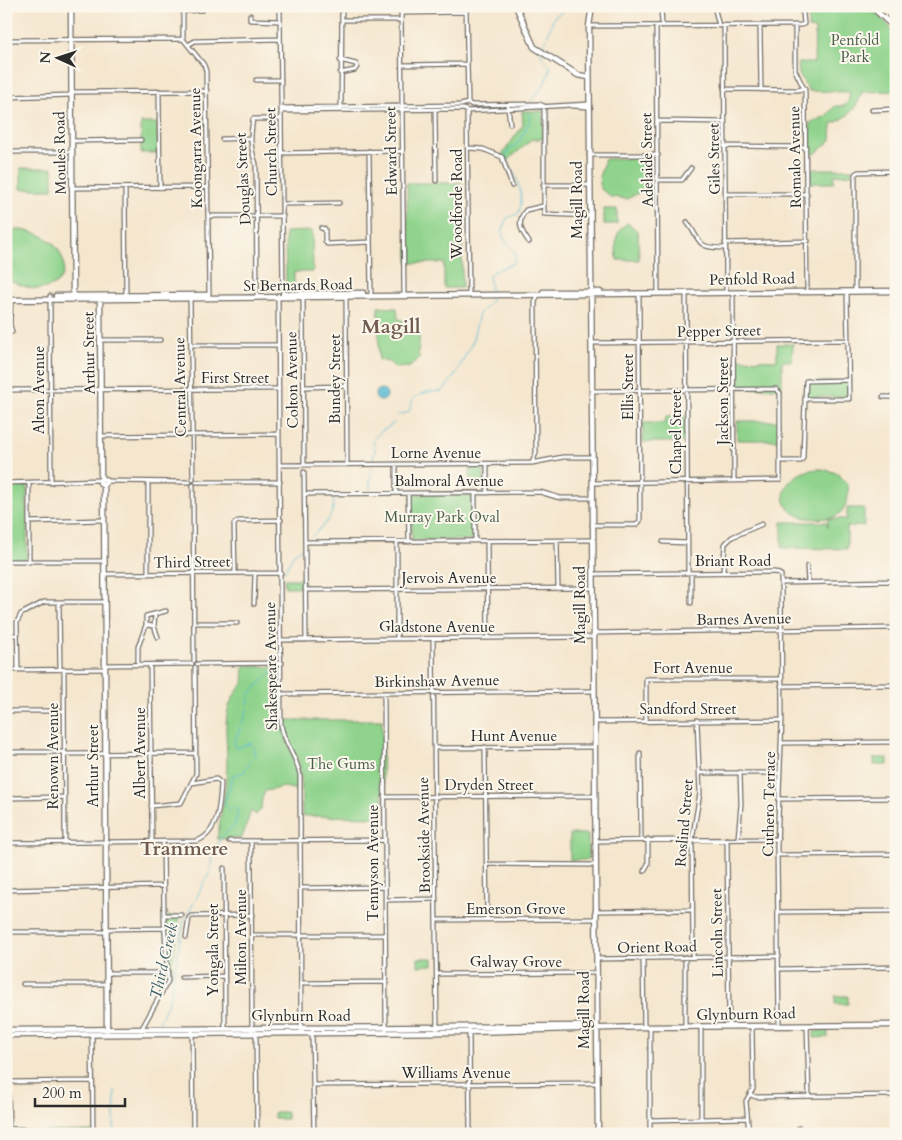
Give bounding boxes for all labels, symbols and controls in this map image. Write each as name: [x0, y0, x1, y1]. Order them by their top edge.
park label: Penfold Park: [831, 30, 879, 67]
north arrow: [32, 32, 82, 82]
text: N: [36, 51, 55, 64]
street label: Koongarra Avenue: [185, 87, 207, 209]
street label: Edward Street: [380, 106, 402, 196]
street label: Romalo Avenue: [784, 106, 806, 208]
street label: Church Street: [260, 107, 282, 196]
street label: Moules Road: [49, 111, 71, 195]
street label: Adelaide Street: [636, 112, 658, 208]
street label: Giles Street: [703, 123, 725, 195]
street label: Douglas Street: [231, 132, 255, 226]
street label: Woodforde Road: [447, 149, 467, 260]
street label: Magill Road: [567, 161, 587, 239]
street label: Penfold Road: [709, 268, 795, 290]
street label: St Bernards Road: [243, 274, 353, 296]
street label: Arthur Street: [78, 311, 100, 395]
district label: Magill: [361, 313, 421, 340]
street label: Pepper Street: [677, 320, 761, 342]
street label: Colton Avenue: [281, 331, 303, 429]
street label: Bundey Street: [325, 334, 345, 424]
street label: Central Avenue: [169, 337, 191, 437]
street label: Alton Avenue: [29, 346, 49, 434]
street label: Ellis Street: [618, 354, 638, 420]
street label: Jackson Street: [713, 357, 733, 447]
street label: First Street: [201, 368, 269, 388]
street label: Chapel Street: [666, 389, 686, 474]
street label: Lorne Avenue: [391, 443, 482, 463]
street label: Balmoral Avenue: [394, 471, 504, 491]
park label: Murray Park Oval: [384, 507, 500, 527]
street label: Third Street: [153, 551, 231, 573]
street label: Briant Road: [695, 551, 771, 571]
street label: Magill Road: [570, 566, 590, 644]
street label: Jervois Avenue: [400, 568, 497, 588]
street label: Shakespeare Avenue: [260, 601, 282, 730]
street label: Barnes Avenue: [696, 608, 792, 630]
street label: Gladstone Avenue: [379, 617, 495, 637]
street label: Fort Avenue: [653, 658, 733, 678]
street label: Birkinshaw Avenue: [374, 670, 500, 692]
street label: Sandford Street: [640, 699, 737, 719]
street label: Renown Avenue: [43, 702, 63, 810]
street label: Albert Avenue: [130, 707, 150, 799]
street label: Arthur Street: [83, 724, 103, 807]
street label: Hunt Avenue: [471, 726, 558, 746]
street label: Cuthero Terrace: [758, 751, 780, 857]
park label: The Gums: [307, 754, 375, 774]
street label: Dryden Street: [444, 775, 534, 795]
street label: Brookside Avenue: [413, 776, 435, 893]
street label: Roslind Street: [670, 778, 698, 868]
street label: Tennyson Avenue: [363, 804, 383, 922]
district label: Tranmere: [140, 835, 228, 862]
street label: Lincoln Street: [706, 888, 728, 978]
street label: Milton Avenue: [231, 889, 251, 985]
street label: Emerson Grove: [466, 899, 566, 919]
street label: Yongala Street: [203, 903, 223, 997]
water label: Third Creek: [145, 921, 183, 1001]
street label: Orient Road: [617, 936, 697, 958]
street label: Galway Grove: [470, 952, 562, 972]
street label: Magill Road: [574, 971, 594, 1049]
street label: Glynburn Road: [696, 1003, 796, 1025]
street label: Glynburn Road: [251, 1006, 351, 1026]
street label: Williams Avenue: [400, 1063, 511, 1083]
scale bar: [35, 1075, 125, 1107]
text: 200 m: [42, 1083, 82, 1103]

